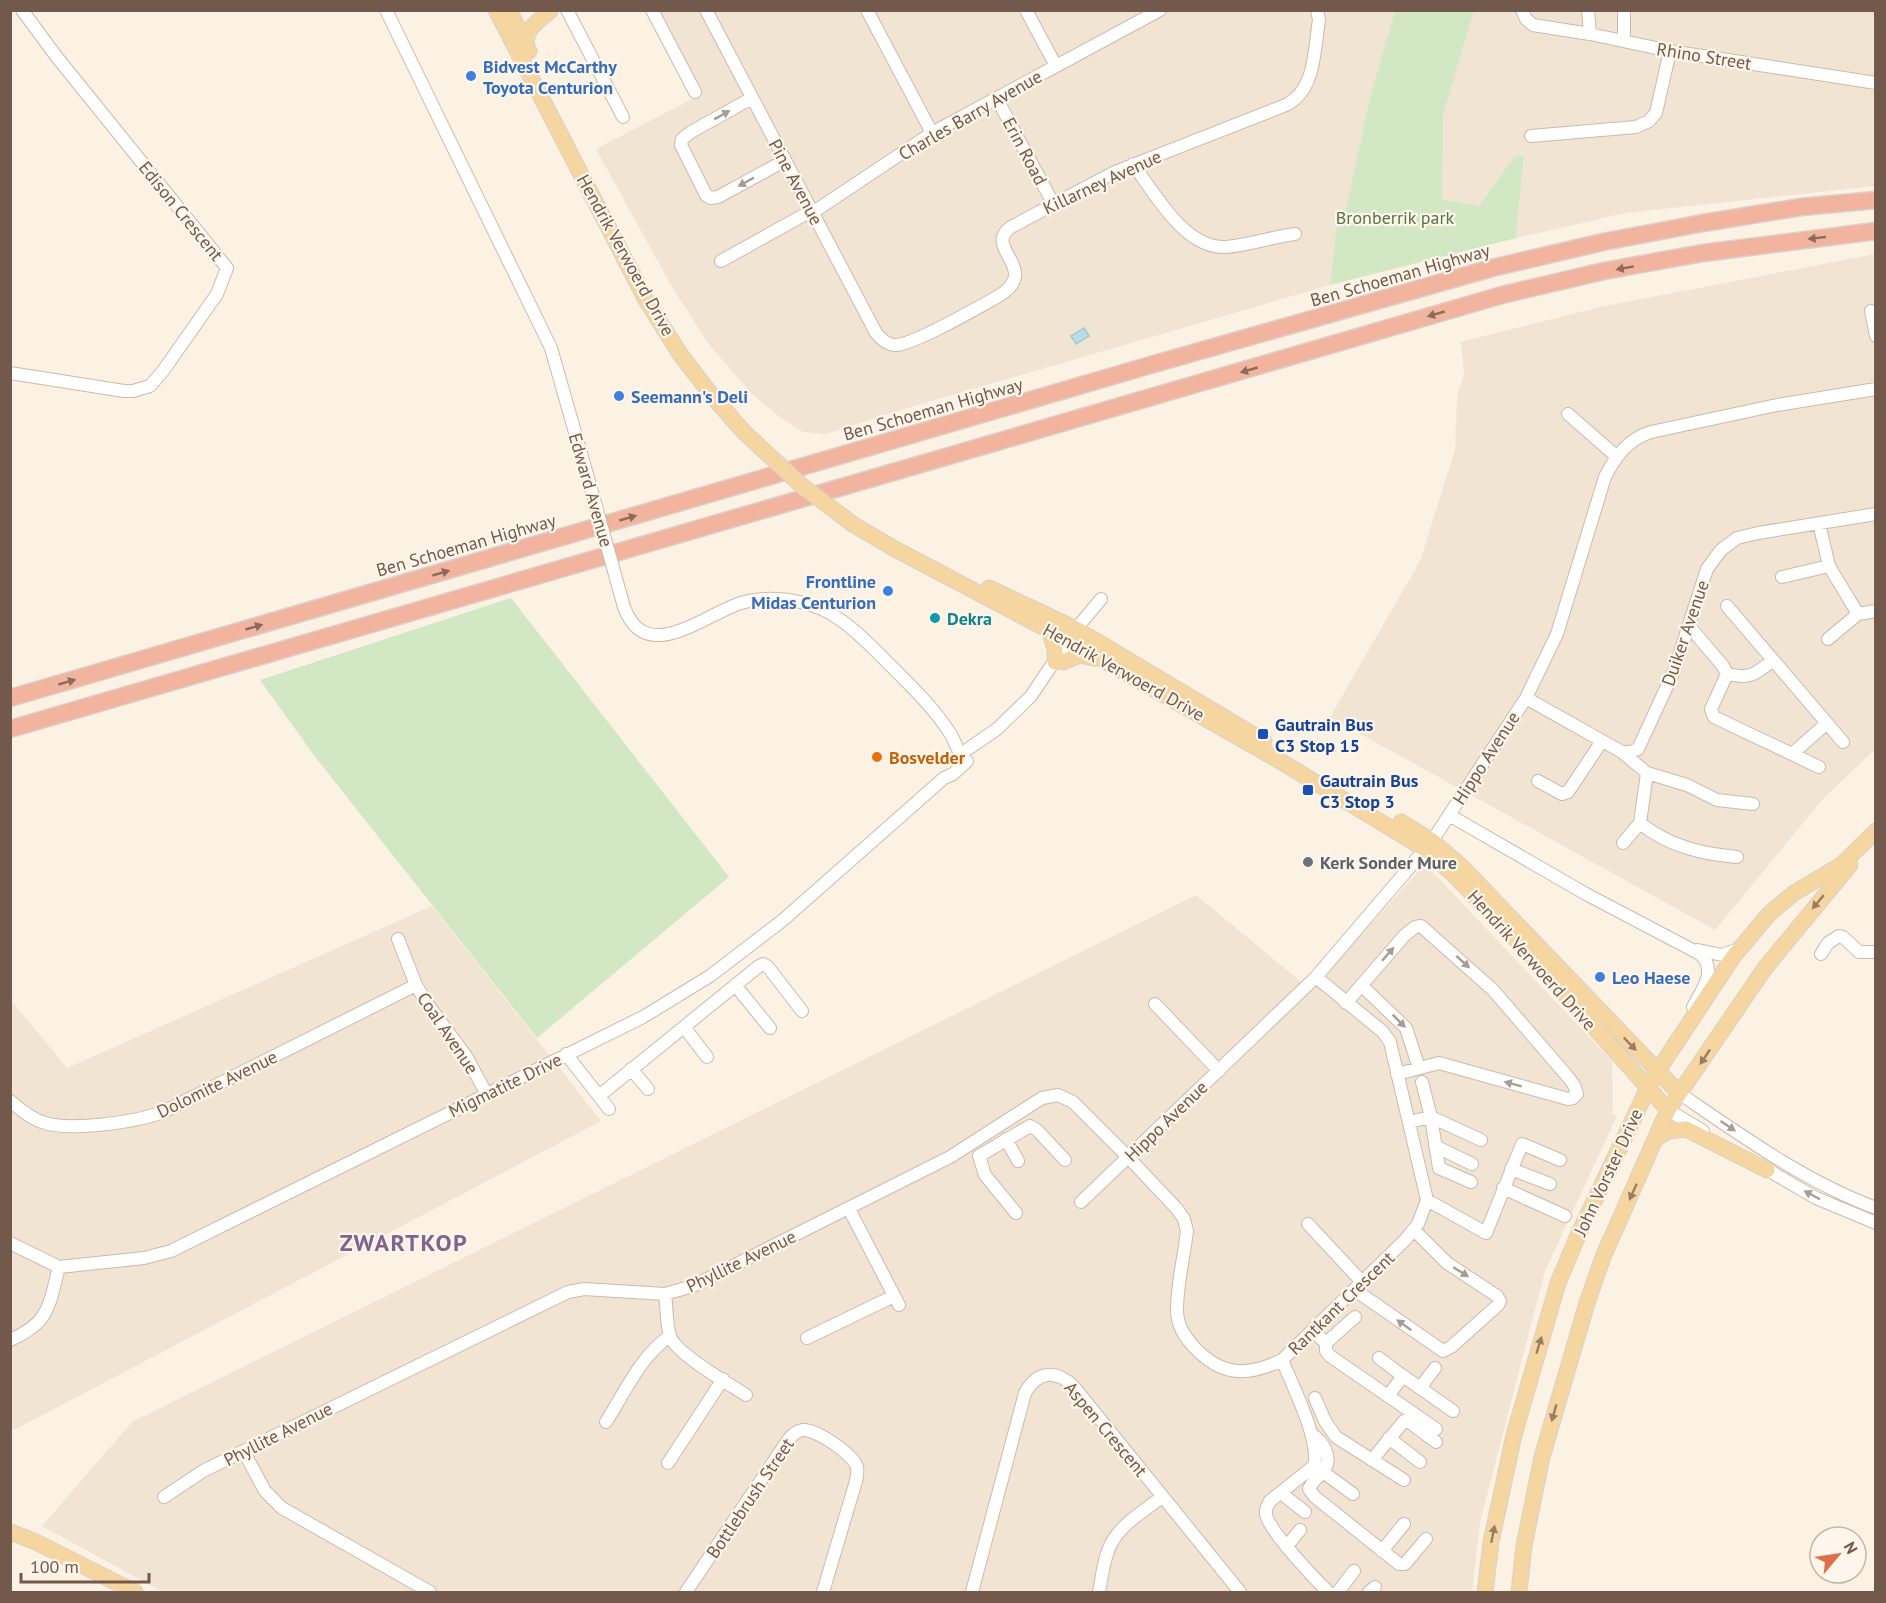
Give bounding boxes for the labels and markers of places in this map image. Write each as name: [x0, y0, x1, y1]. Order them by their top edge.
place label: Bidvest McCarthy Toyota Centurion: [483, 55, 617, 99]
marker: Bidvest McCarthy Toyota Centurion: [464, 69, 478, 83]
place label: Seemann's Deli: [631, 385, 748, 408]
marker: Seemann's Deli: [612, 389, 626, 403]
place label: Frontline Midas Centurion: [751, 570, 876, 614]
marker: Frontline Midas Centurion: [881, 584, 895, 598]
place label: Dekra: [947, 607, 992, 630]
marker: Dekra: [928, 611, 942, 625]
place label: Gautrain Bus C3 Stop 15: [1275, 713, 1374, 757]
marker: Gautrain Bus C3 Stop 15: [1256, 727, 1270, 741]
place label: Bosvelder: [889, 746, 966, 769]
marker: Bosvelder: [870, 750, 884, 764]
place label: Gautrain Bus C3 Stop 3: [1320, 769, 1419, 813]
marker: Gautrain Bus C3 Stop 3: [1301, 783, 1315, 797]
place label: Kerk Sonder Mure: [1320, 851, 1457, 874]
marker: Kerk Sonder Mure: [1301, 855, 1315, 869]
place label: Leo Haese: [1612, 966, 1690, 989]
marker: Leo Haese: [1593, 970, 1607, 984]

